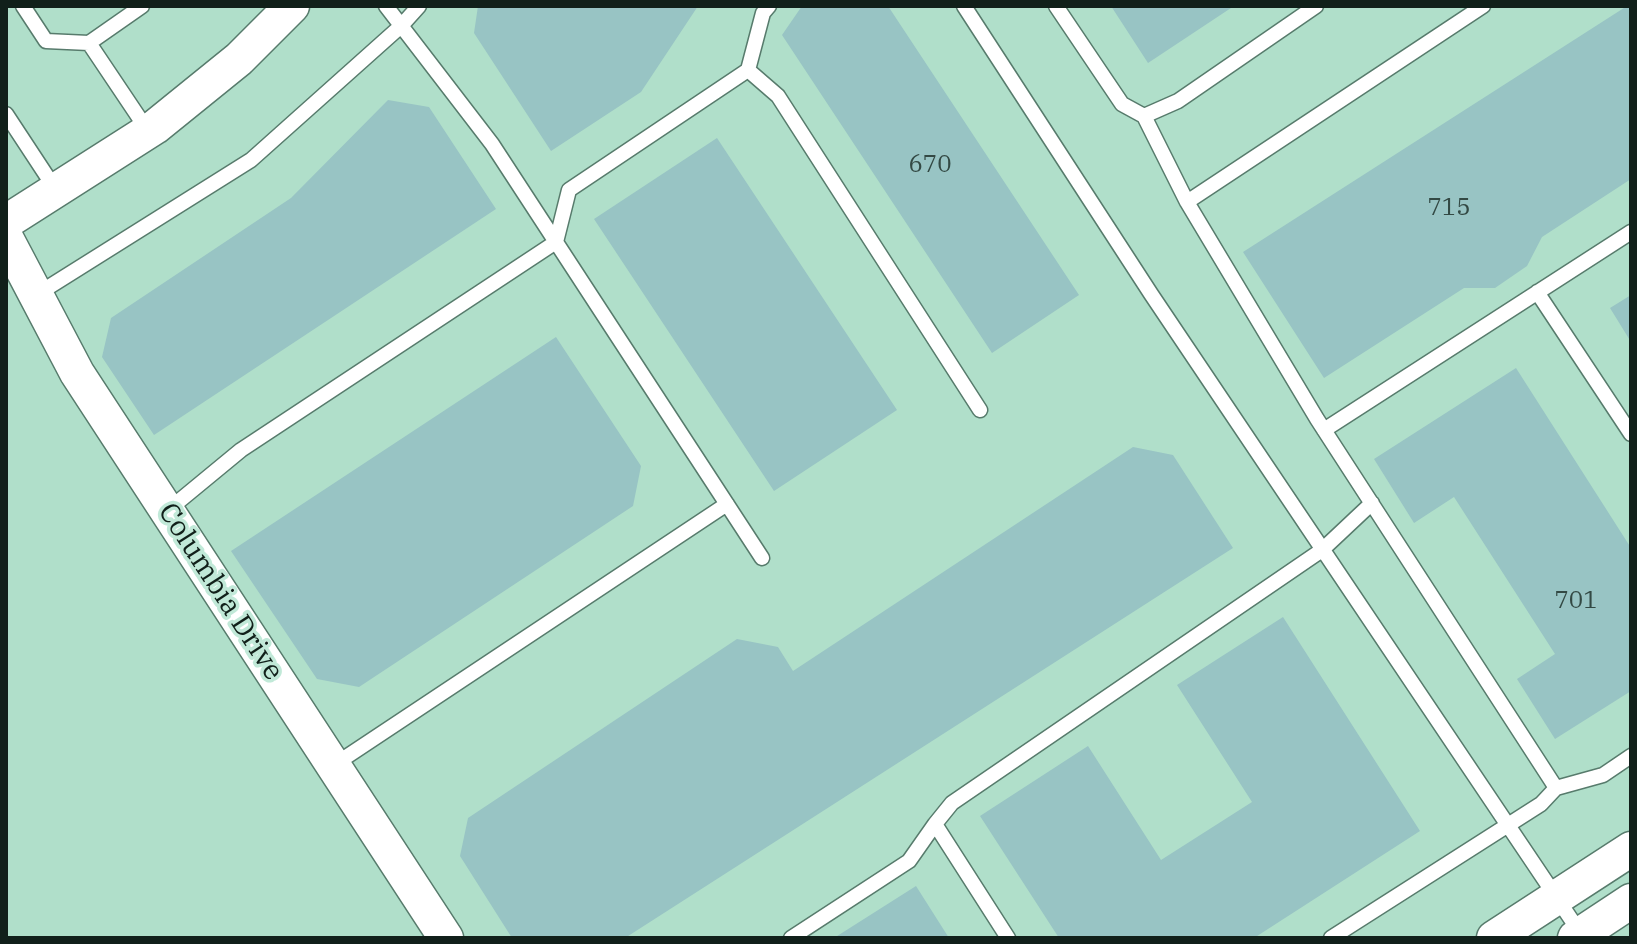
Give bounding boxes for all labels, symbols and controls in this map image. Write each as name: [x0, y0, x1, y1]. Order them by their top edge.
house number: 670: [908, 151, 952, 179]
house number: 715: [1427, 194, 1471, 222]
street label: Columbia Drive: [150, 497, 290, 687]
house number: 701: [1554, 587, 1598, 615]

